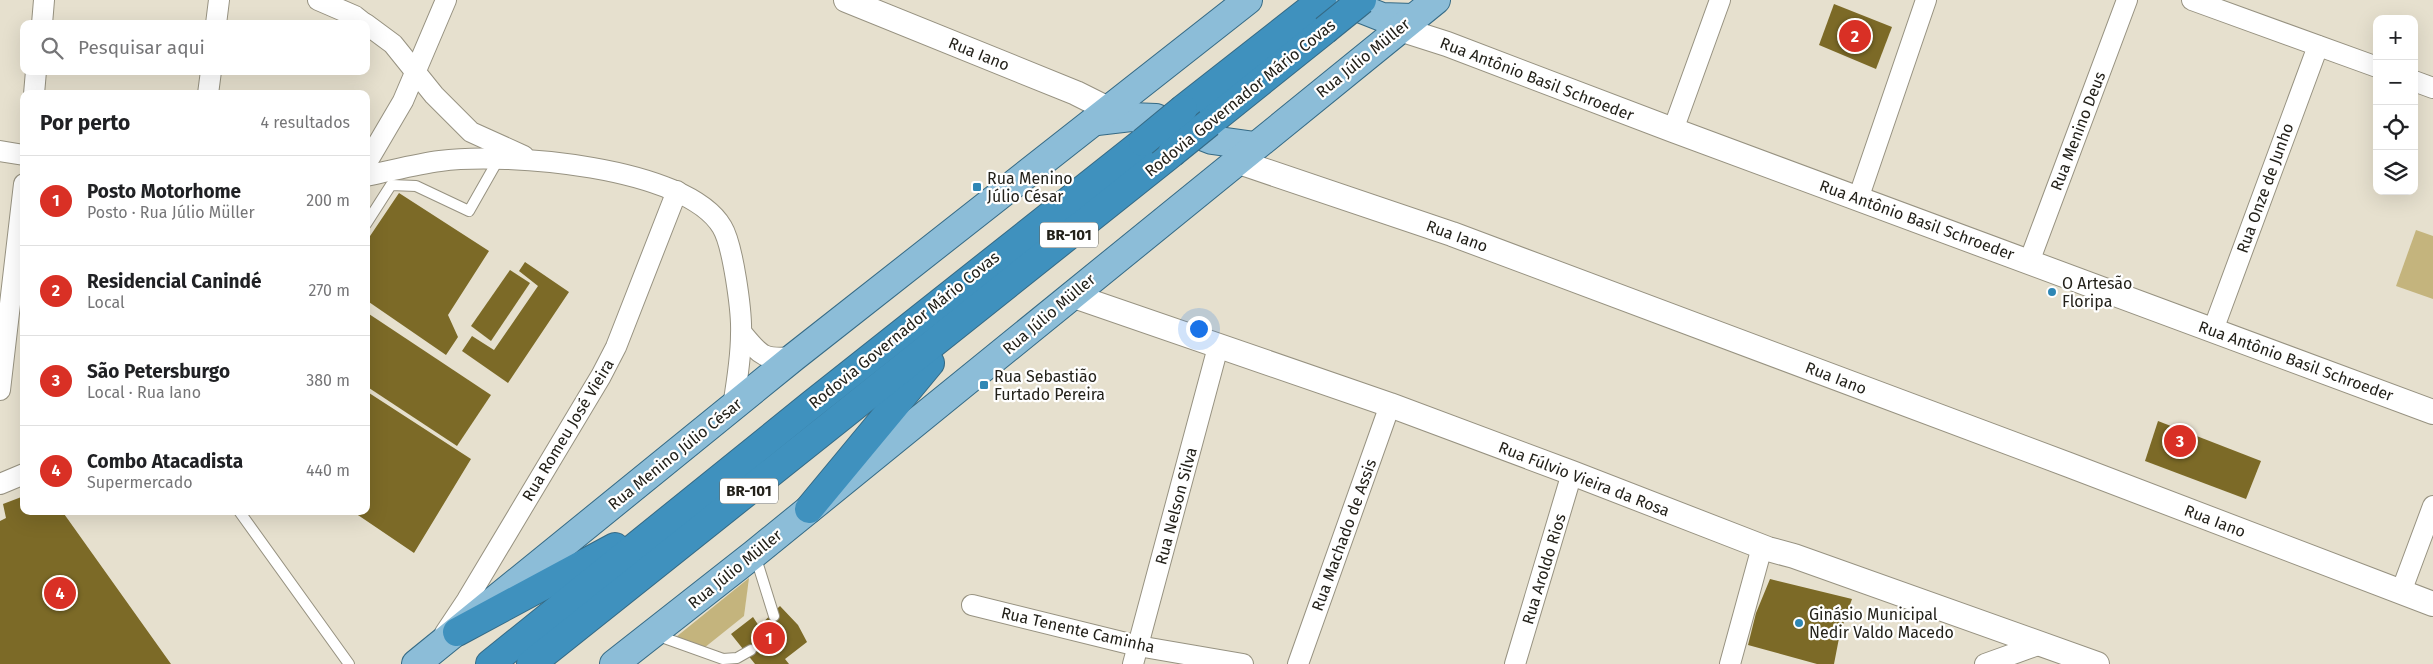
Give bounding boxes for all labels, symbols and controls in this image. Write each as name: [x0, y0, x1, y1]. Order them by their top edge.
street label: Rua Júlio Müller: [1312, 14, 1414, 102]
street label: Rodovia Governador Mário Covas: [1141, 15, 1339, 181]
map controls: [2373, 15, 2418, 195]
button: +: [2373, 15, 2418, 60]
pin: 2: [1839, 17, 1871, 55]
search box: [20, 20, 370, 75]
street label: Rua Iano: [946, 33, 1012, 75]
street label: Rua Antônio Basil Schroeder: [1437, 33, 1637, 125]
icon: search: [38, 34, 66, 62]
text: Pesquisar aqui: [78, 36, 205, 59]
button: −: [2373, 60, 2418, 105]
street label: Rua Menino Deus: [2047, 69, 2109, 193]
button: locate: [2373, 105, 2418, 150]
text: Por perto: [40, 110, 130, 136]
text: 4 resultados: [261, 113, 350, 132]
street label: Rua Onze de Junho: [2233, 120, 2297, 256]
button: layers: [2373, 150, 2418, 195]
place label: Rua Menino Júlio César: [987, 169, 1073, 206]
street label: Rua Antônio Basil Schroeder: [1817, 176, 2018, 264]
text: Posto Motorhome: [87, 180, 241, 203]
marker: Rua Menino Júlio César: [971, 181, 983, 193]
text: 1: [52, 191, 60, 210]
text: 200 m: [306, 191, 350, 210]
text: Posto · Rua Júlio Müller: [87, 203, 255, 222]
street label: Rua Iano: [1424, 216, 1490, 256]
road number: BR-101: [1040, 222, 1098, 248]
street label: Rodovia Governador Mário Covas: [805, 247, 1003, 413]
street label: Rua Júlio Müller: [999, 269, 1100, 358]
text: Residencial Canindé: [87, 270, 261, 293]
place label: O Artesão Floripa: [2062, 274, 2132, 311]
text: 2: [52, 281, 60, 300]
text: 270 m: [308, 281, 350, 300]
marker: O Artesão Floripa: [2046, 286, 2058, 298]
text: Local: [87, 293, 125, 312]
your location: [1186, 316, 1212, 342]
street label: Rua Antônio Basil Schroeder: [2196, 317, 2397, 405]
street label: Rua Romeu José Vieira: [518, 356, 618, 504]
street label: Rua Iano: [1803, 358, 1869, 398]
text: São Petersburgo: [87, 360, 230, 383]
place label: Rua Sebastião Furtado Pereira: [994, 367, 1105, 404]
text: 3: [52, 371, 60, 390]
text: 380 m: [306, 371, 350, 390]
marker: Rua Sebastião Furtado Pereira: [978, 379, 990, 391]
text: Local · Rua Iano: [87, 383, 201, 402]
street label: Rua Menino Júlio César: [604, 394, 746, 514]
pin: 3: [2164, 422, 2196, 460]
street label: Rua Fúlvio Vieira da Rosa: [1496, 438, 1672, 520]
street label: Rua Nelson Silva: [1151, 445, 1201, 567]
text: Combo Atacadista: [87, 450, 243, 473]
street label: Rua Machado de Assis: [1308, 456, 1380, 614]
text: 4: [51, 461, 61, 480]
text: 440 m: [306, 461, 350, 480]
text: Supermercado: [87, 473, 193, 492]
road number: BR-101: [720, 478, 778, 504]
street label: Rua Iano: [2182, 501, 2248, 541]
street label: Rua Aroldo Rios: [1518, 511, 1570, 627]
street label: Rua Júlio Müller: [684, 525, 786, 613]
pin: 4: [44, 574, 76, 612]
street label: Rua Tenente Caminha: [999, 603, 1157, 657]
place label: Ginásio Municipal Nedir Valdo Macedo: [1809, 605, 1954, 642]
marker: Ginásio Municipal Nedir Valdo Macedo: [1793, 617, 1805, 629]
pin: 1: [753, 619, 785, 657]

